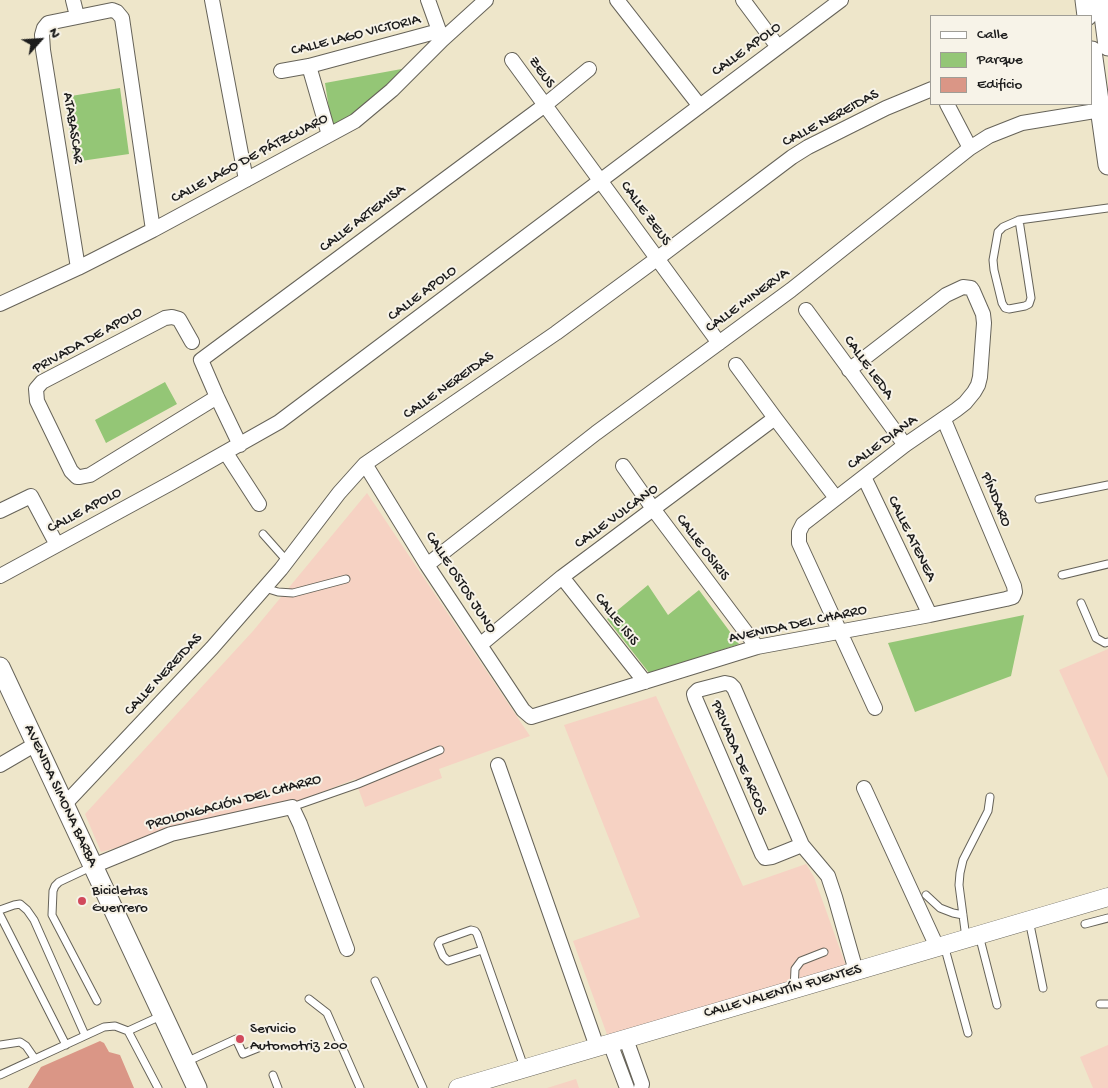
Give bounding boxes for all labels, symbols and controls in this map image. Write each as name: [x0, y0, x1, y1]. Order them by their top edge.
street label: CALLE LAGO VICTORIA: [290, 11, 422, 61]
north arrow: [15, 15, 65, 65]
legend: [930, 15, 1093, 105]
street label: CALLE APOLO: [709, 19, 785, 81]
text: N: [44, 25, 64, 41]
text: Calle: [977, 26, 1008, 44]
text: Parque: [977, 51, 1023, 69]
street label: ZEUS: [524, 54, 558, 92]
text: Edificio: [977, 76, 1022, 94]
street label: CALLE NEREIDAS: [780, 86, 882, 152]
street label: ATABASCAR: [57, 91, 87, 165]
street label: CALLE LAGO DE PÁTZCUARO: [168, 110, 332, 208]
street label: CALLE ZEUS: [616, 178, 674, 250]
street label: CALLE ARTEMISA: [317, 181, 409, 257]
street label: CALLE APOLO: [385, 262, 461, 326]
street label: CALLE MINERVA: [703, 265, 793, 337]
street label: PRIVADA DE APOLO: [30, 303, 146, 379]
street label: CALLE LEDA: [839, 333, 897, 403]
street label: CALLE NEREIDAS: [400, 348, 498, 424]
street label: CALLE DIANA: [845, 412, 921, 474]
street label: PÍNDARO: [976, 470, 1014, 530]
street label: CALLE VULCANO: [572, 481, 662, 553]
street label: CALLE APOLO: [45, 484, 125, 538]
street label: CALLE ATENEA: [883, 493, 939, 585]
street label: CALLE OSIRIS: [671, 511, 733, 585]
street label: CALLE OSTOS JUNO: [420, 529, 500, 637]
street label: CALLE ISIS: [590, 590, 642, 650]
street label: AVENIDA DEL CHARRO: [727, 602, 869, 648]
street label: CALLE NEREIDAS: [121, 630, 207, 720]
street label: PRIVADA DE ARCOS: [706, 698, 770, 818]
street label: AVENIDA SIMONA BARBA: [19, 722, 101, 870]
street label: PROLONGACIÓN DEL CHARRO: [145, 771, 323, 835]
place label: Bicicletas Guerrero: [92, 883, 148, 918]
marker: Bicicletas Guerrero: [76, 895, 88, 907]
street label: CALLE VALENTÍN FUENTES: [702, 961, 864, 1023]
place label: Servicio Automotriz 200: [250, 1021, 347, 1056]
marker: Servicio Automotriz 200: [234, 1033, 246, 1045]

